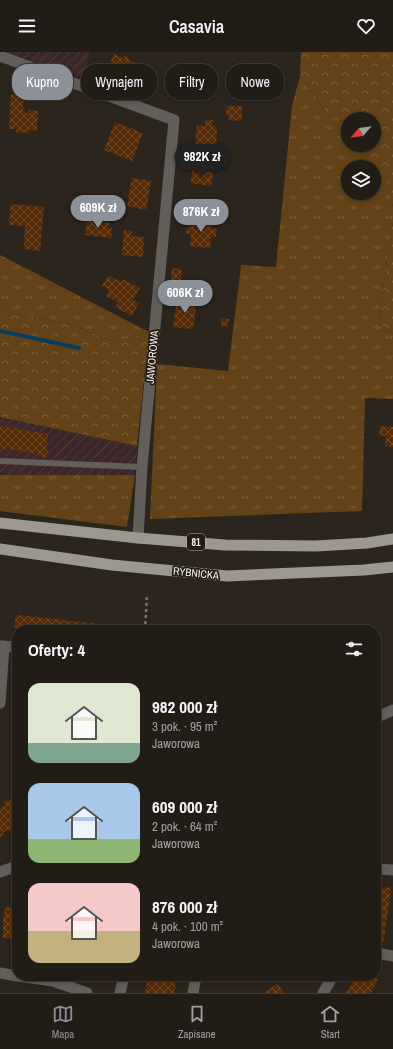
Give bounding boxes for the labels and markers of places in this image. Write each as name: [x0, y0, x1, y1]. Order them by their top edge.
pin: 982K zł: [165, 144, 239, 178]
pin: 609K zł: [61, 195, 135, 229]
pin: 876K zł: [164, 199, 238, 233]
pin: 606K zł: [148, 280, 222, 314]

